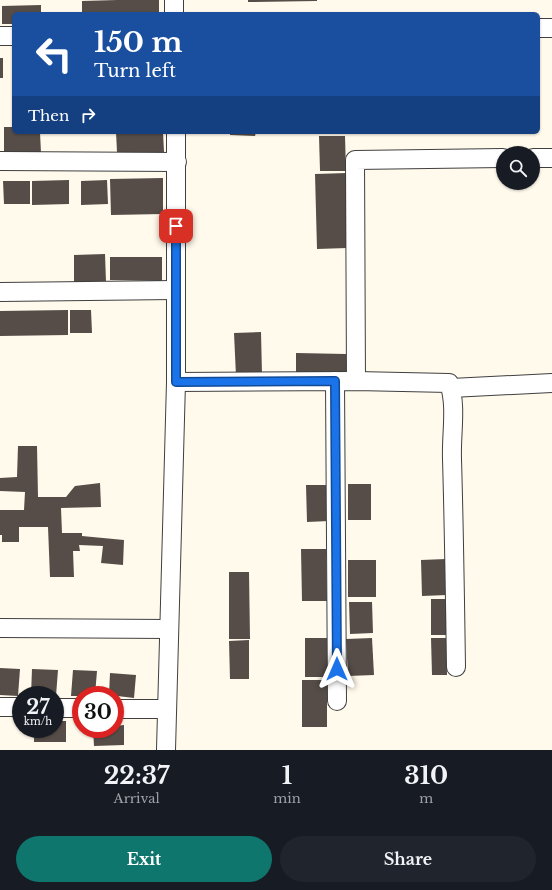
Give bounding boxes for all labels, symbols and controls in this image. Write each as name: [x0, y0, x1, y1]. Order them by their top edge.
text: 150 m: [94, 25, 182, 60]
icon: left: [28, 28, 80, 80]
text: Turn left: [94, 60, 176, 82]
icon: right: [77, 104, 99, 126]
text: Then: [28, 106, 69, 125]
map controls: [496, 146, 540, 190]
button: search: [496, 146, 540, 190]
pin: [159, 209, 193, 243]
icon: arrive: [165, 215, 187, 237]
position arrow: [316, 648, 358, 690]
speed limit sign: 30: [72, 686, 124, 738]
text: 27: [26, 695, 50, 719]
text: km/h: [24, 715, 52, 728]
text: 22:37: [104, 761, 170, 790]
text: 1: [282, 761, 292, 790]
text: 310: [404, 761, 448, 790]
text: Arrival: [114, 790, 160, 807]
text: min: [273, 790, 301, 807]
text: m: [419, 790, 433, 807]
button: Exit: [16, 836, 272, 882]
button: Share: [280, 836, 536, 882]

